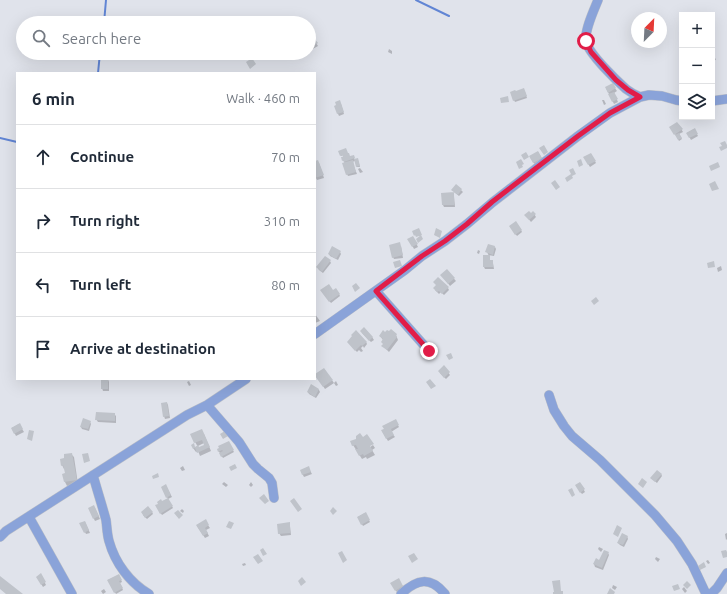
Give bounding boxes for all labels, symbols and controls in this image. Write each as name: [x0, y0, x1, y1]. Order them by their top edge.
north arrow: [631, 12, 667, 48]
map controls: [679, 12, 715, 120]
button: +: [679, 12, 715, 48]
search box: [16, 16, 316, 60]
icon: search: [30, 27, 52, 49]
text: Search here: [62, 30, 141, 47]
route start: [577, 32, 595, 50]
button: −: [679, 48, 715, 84]
button: layers: [679, 84, 715, 120]
text: 6 min: [32, 89, 75, 108]
text: Walk · 460 m: [226, 91, 300, 105]
icon: ahead: [32, 146, 54, 168]
text: Continue: [70, 148, 134, 165]
text: 70 m: [271, 150, 300, 164]
icon: right: [32, 210, 54, 232]
text: Turn right: [70, 212, 140, 229]
text: 310 m: [264, 214, 300, 228]
icon: left: [32, 274, 54, 296]
text: Turn left: [70, 276, 131, 293]
text: 80 m: [271, 278, 300, 292]
icon: arrive: [32, 338, 54, 360]
text: Arrive at destination: [70, 340, 216, 357]
route end: [420, 342, 438, 360]

